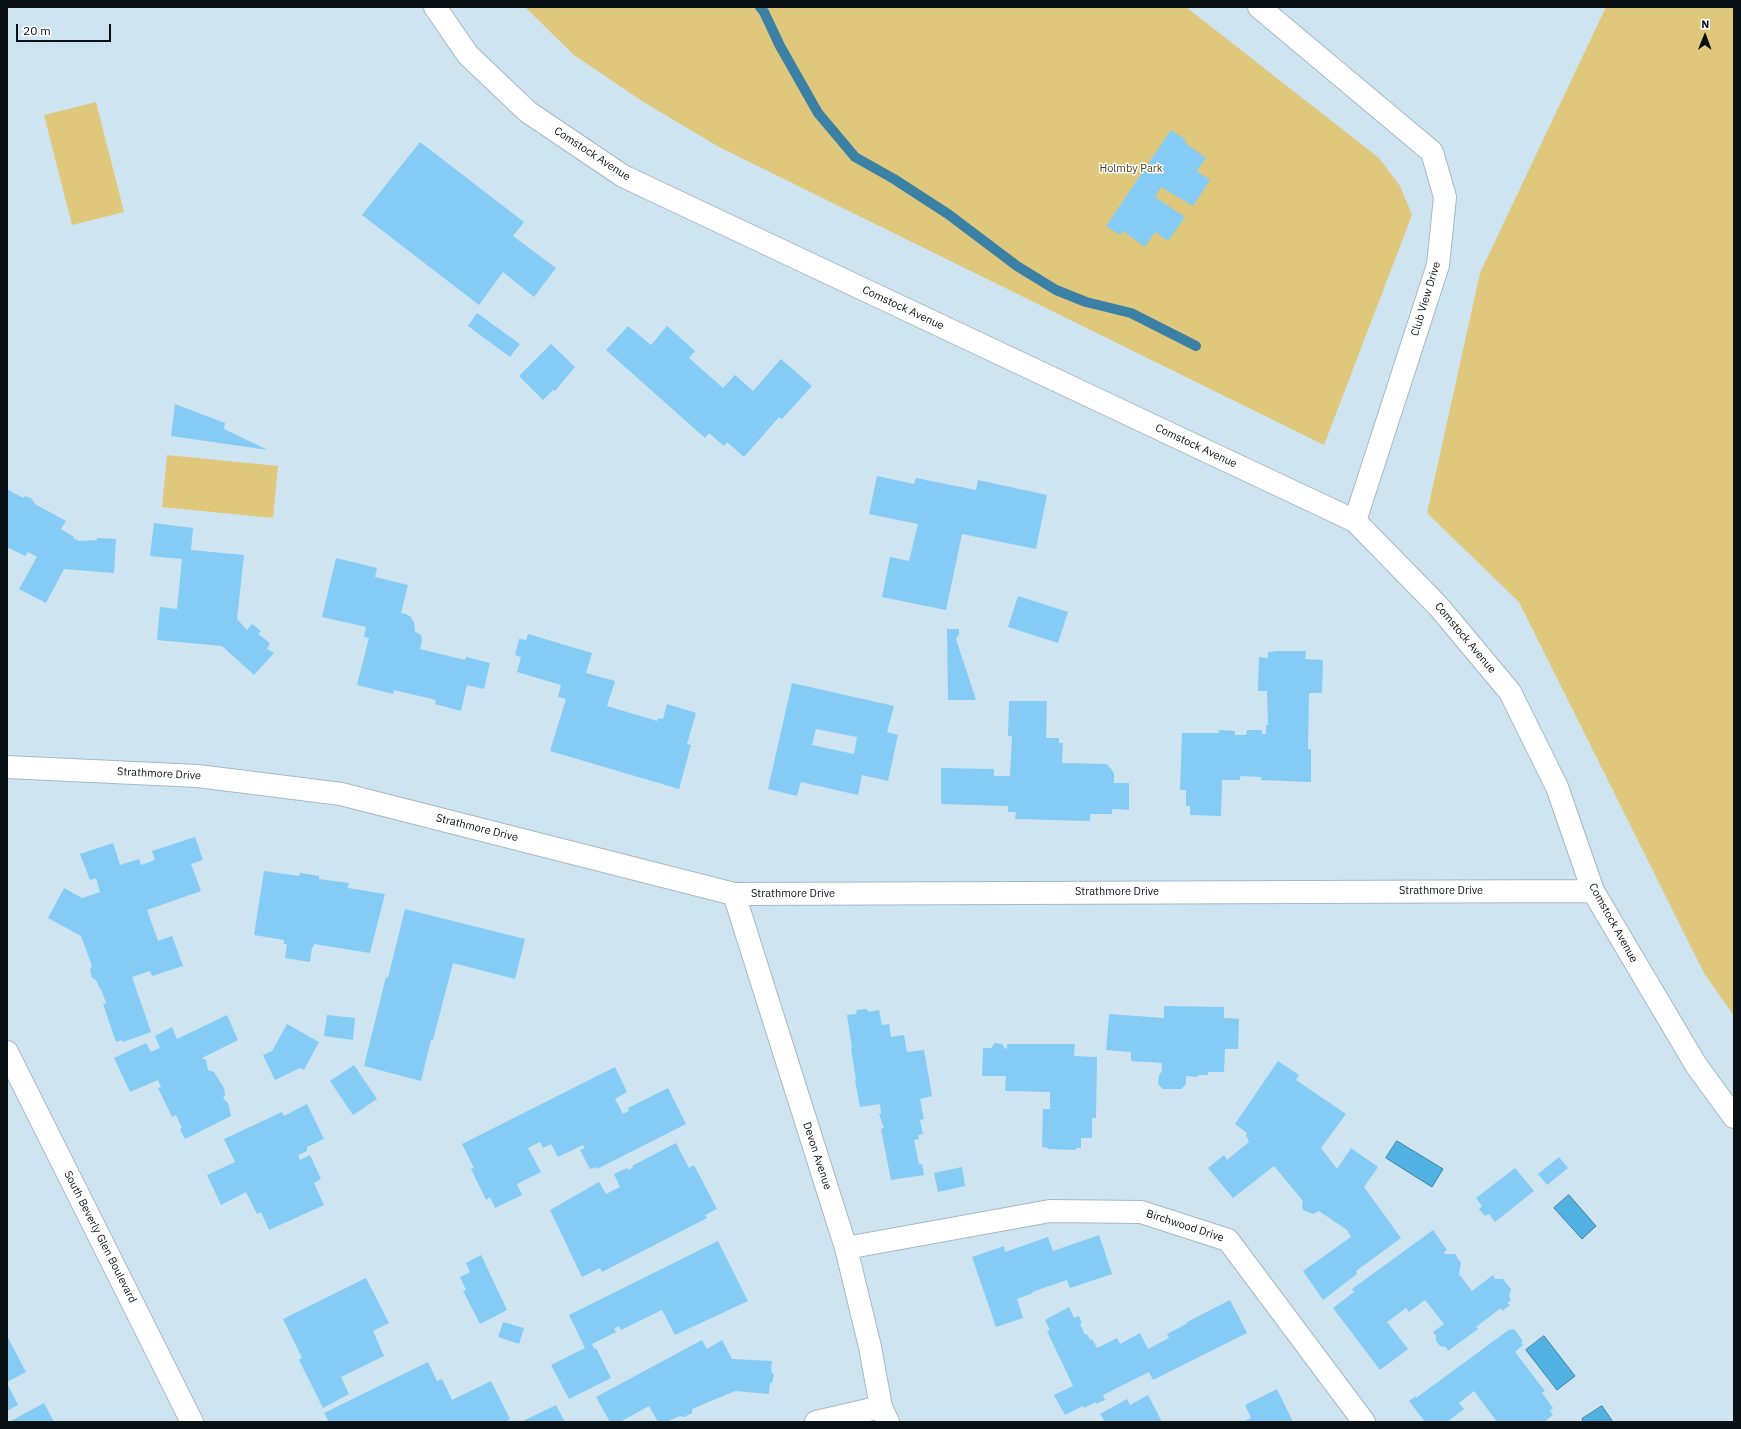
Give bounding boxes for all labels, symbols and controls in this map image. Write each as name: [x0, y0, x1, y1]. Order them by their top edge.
scale bar: [18, 16, 113, 42]
north arrow: [1685, 16, 1725, 56]
text: N: [1701, 17, 1709, 31]
text: 20 m: [23, 23, 51, 38]
street label: Comstock Avenue: [551, 124, 633, 184]
park label: Holmby Park: [1099, 162, 1163, 176]
street label: Club View Drive: [1408, 260, 1444, 338]
street label: Comstock Avenue: [860, 283, 946, 333]
street label: Comstock Avenue: [1153, 421, 1239, 471]
street label: Comstock Avenue: [1431, 600, 1499, 676]
street label: Strathmore Drive: [117, 765, 201, 783]
street label: Strathmore Drive: [435, 811, 519, 845]
street label: Comstock Avenue: [1586, 881, 1640, 965]
street label: Strathmore Drive: [1399, 884, 1483, 898]
street label: Strathmore Drive: [1075, 885, 1159, 899]
street label: Strathmore Drive: [751, 887, 835, 901]
street label: Devon Avenue: [800, 1120, 834, 1192]
street label: South Beverly Glen Boulevard: [61, 1169, 139, 1305]
street label: Birchwood Drive: [1145, 1207, 1225, 1245]

